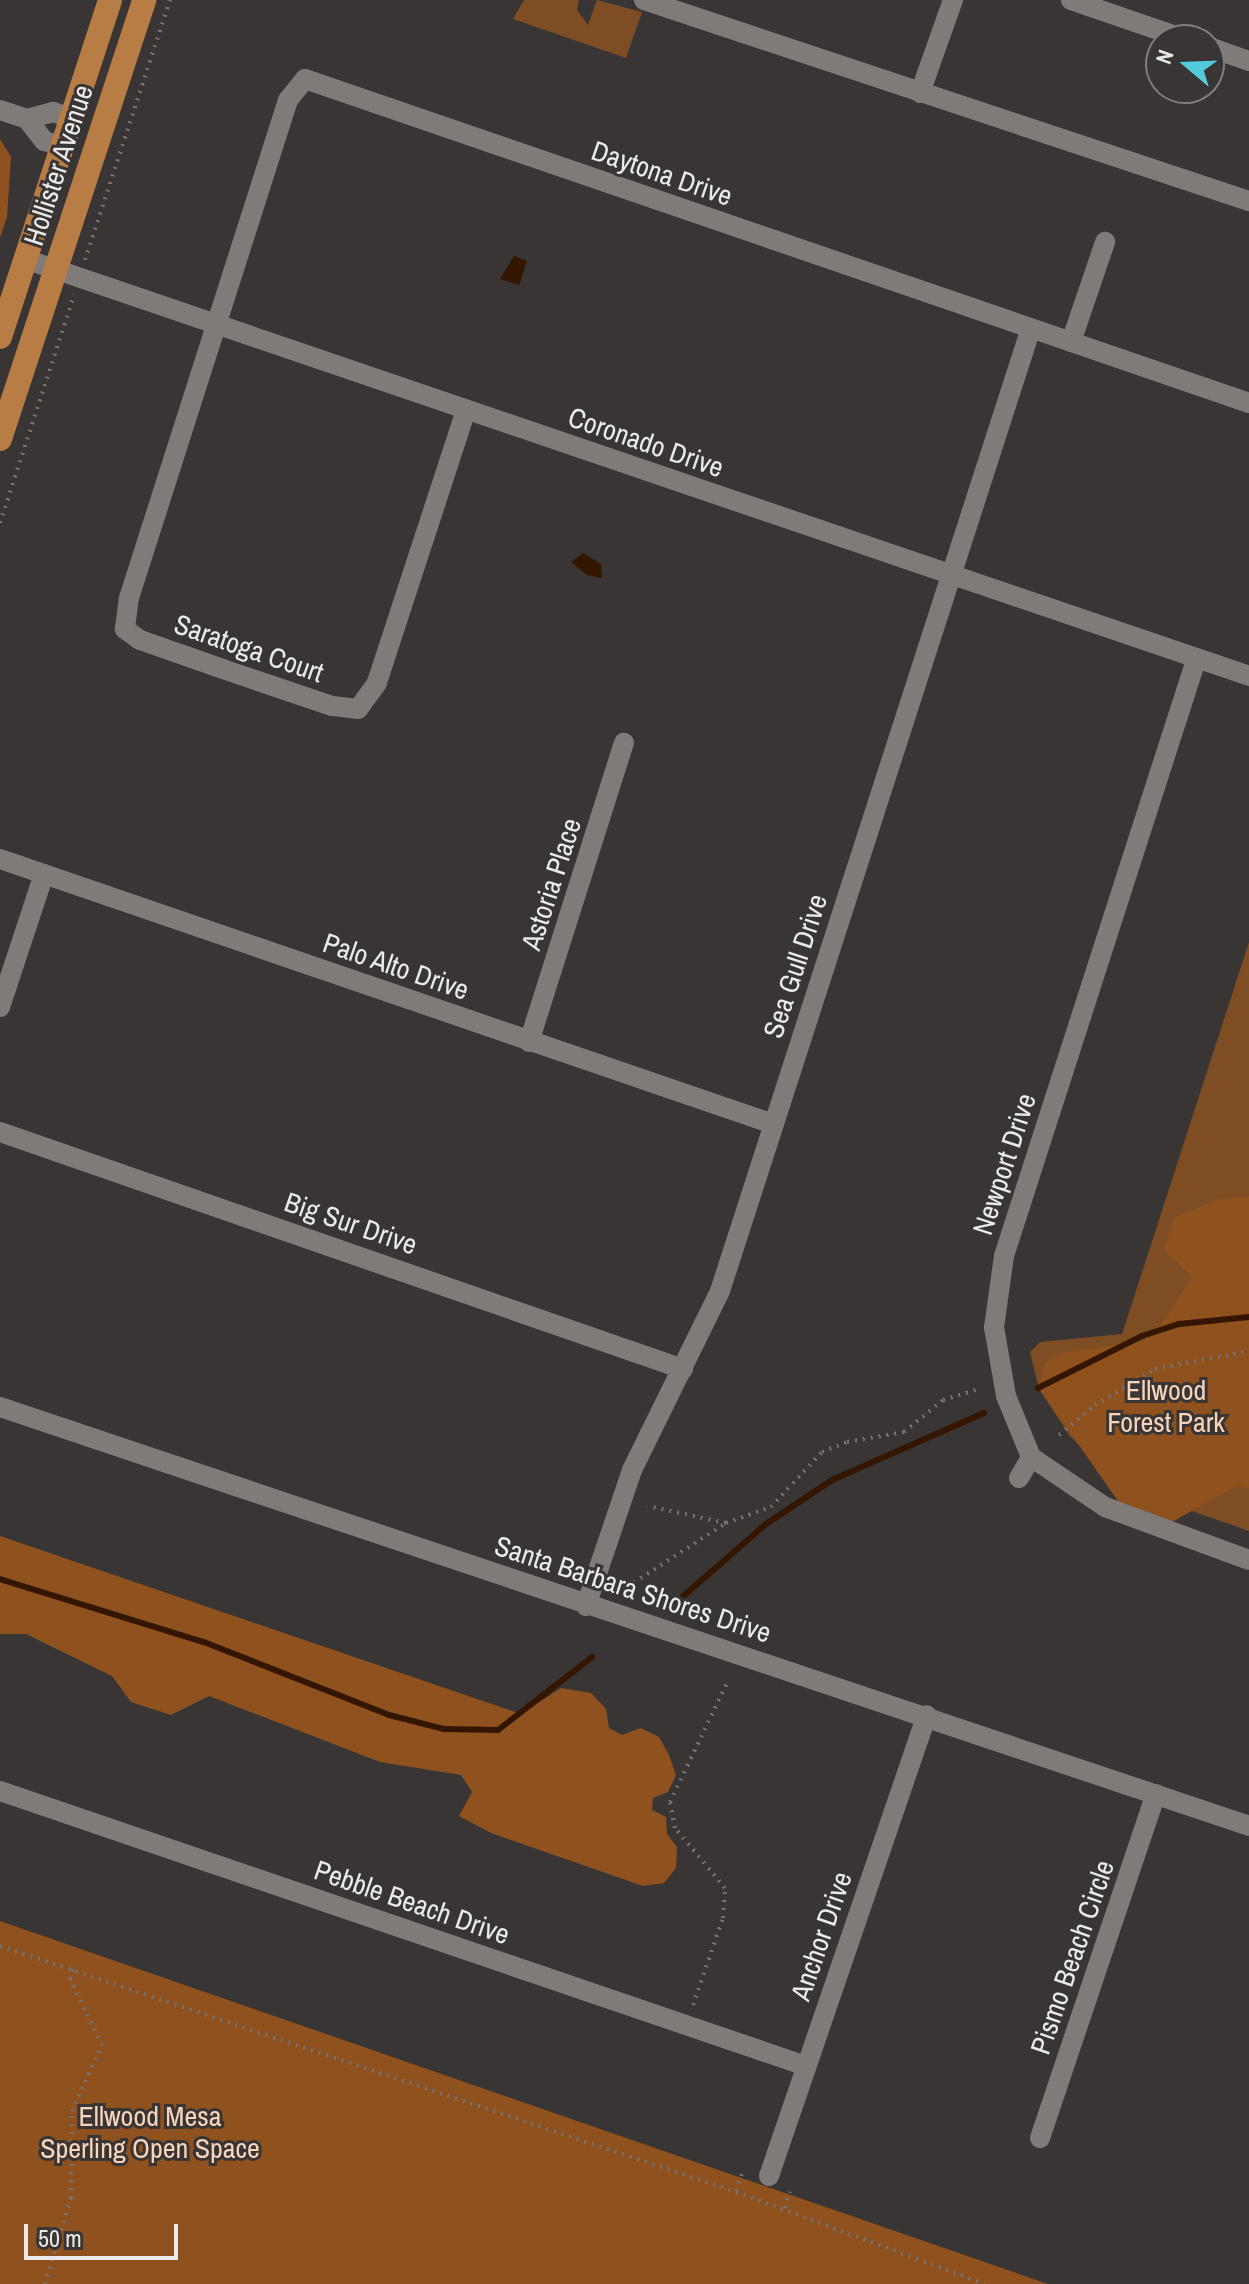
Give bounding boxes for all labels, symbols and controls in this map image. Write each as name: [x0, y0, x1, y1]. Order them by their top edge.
north arrow: [1145, 24, 1225, 104]
text: N: [1148, 46, 1181, 68]
street label: Hollister Avenue: [16, 80, 100, 250]
street label: Daytona Drive: [587, 133, 737, 213]
street label: Coronado Drive: [564, 400, 728, 484]
street label: Saratoga Court: [170, 607, 328, 689]
street label: Astoria Place: [514, 814, 588, 954]
street label: Sea Gull Drive: [756, 890, 834, 1042]
street label: Palo Alto Drive: [318, 925, 474, 1007]
street label: Newport Drive: [965, 1089, 1043, 1239]
street label: Big Sur Drive: [280, 1185, 422, 1261]
park label: Ellwood Forest Park: [1107, 1373, 1225, 1439]
street label: Santa Barbara Shores Drive: [491, 1528, 775, 1650]
street label: Pebble Beach Drive: [310, 1853, 514, 1951]
street label: Pismo Beach Circle: [1023, 1856, 1121, 2058]
street label: Anchor Drive: [783, 1867, 859, 2005]
park label: Ellwood Mesa Sperling Open Space: [40, 2099, 260, 2165]
scale bar: [28, 2208, 182, 2258]
text: 50 m: [38, 2222, 82, 2254]

